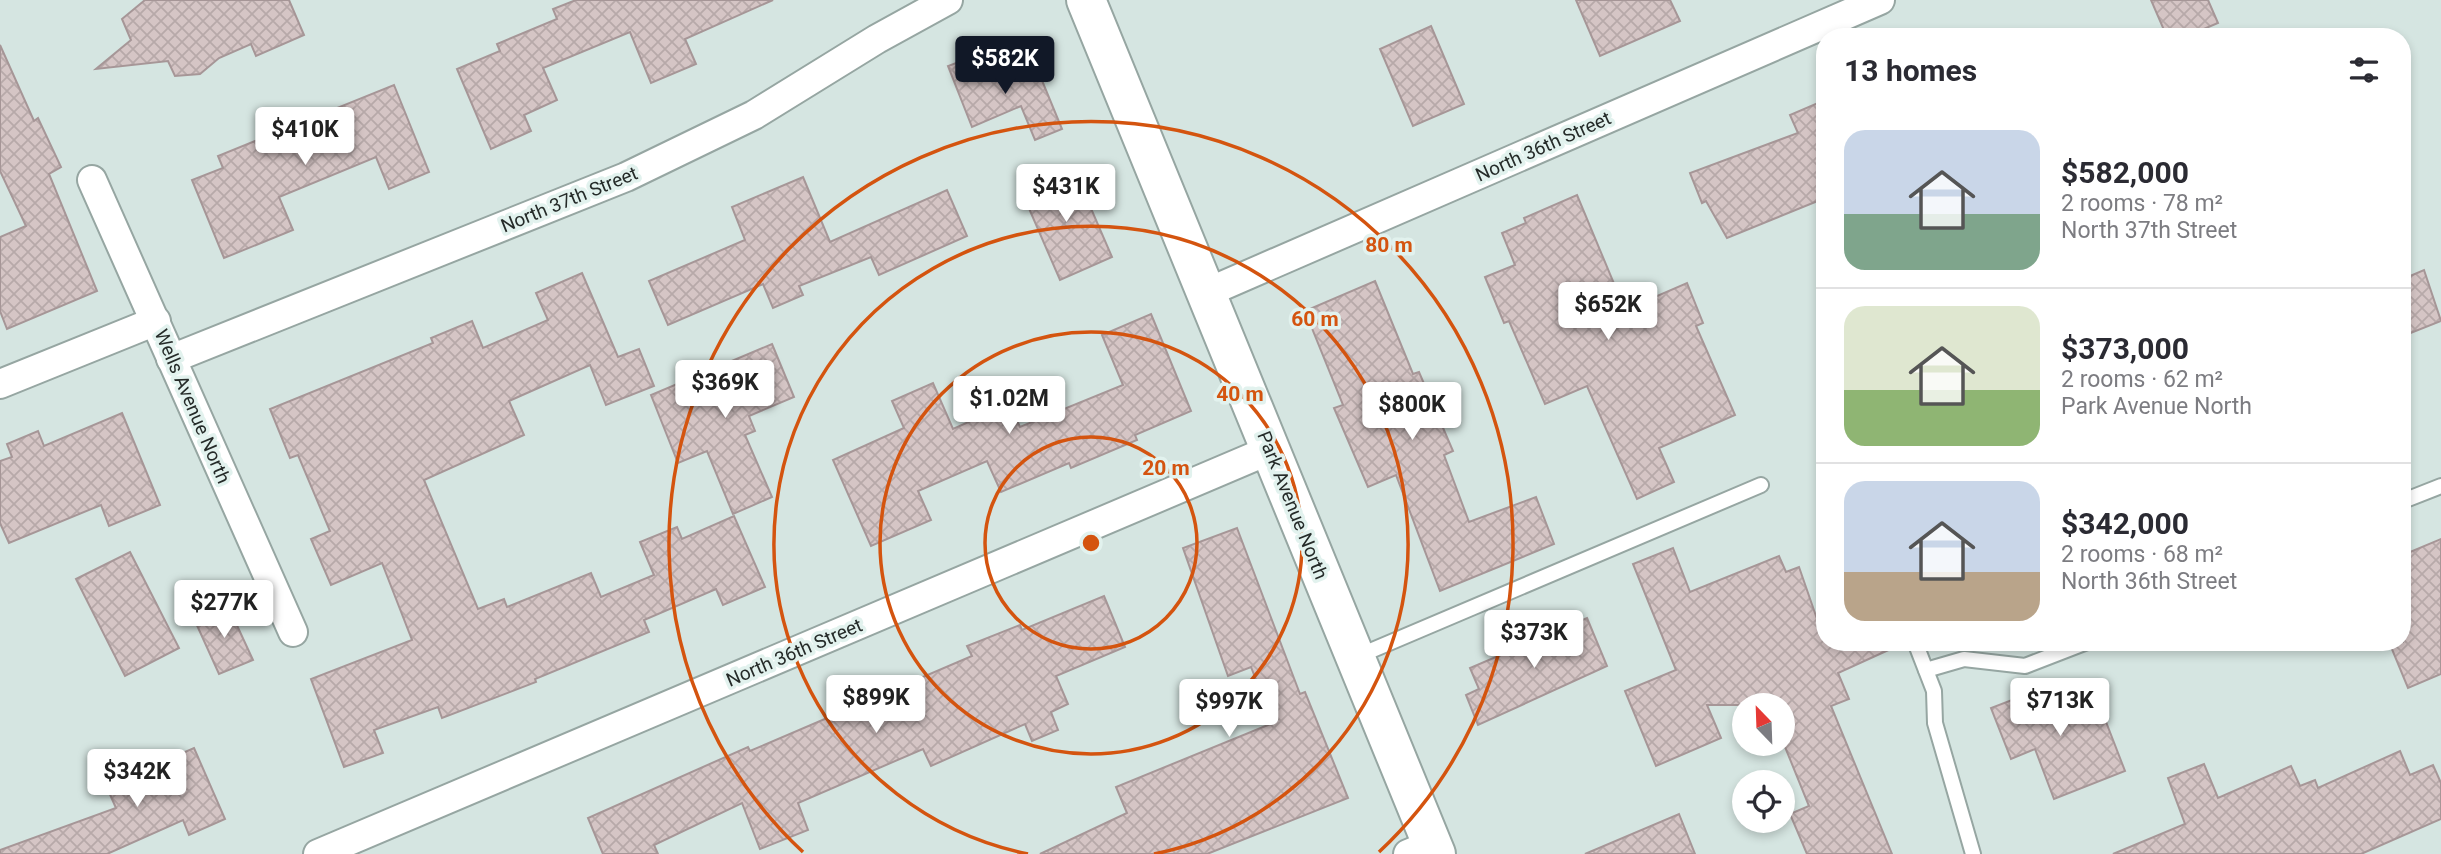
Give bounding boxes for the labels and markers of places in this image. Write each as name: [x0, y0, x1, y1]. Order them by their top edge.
pin: $582K: [956, 36, 1054, 96]
pin: $410K: [256, 108, 354, 167]
pin: $431K: [1017, 164, 1115, 224]
pin: $652K: [1559, 282, 1657, 342]
pin: $369K: [676, 360, 774, 420]
pin: $1.02M: [952, 376, 1066, 436]
pin: $800K: [1363, 382, 1461, 442]
centre of rings: [1079, 531, 1103, 555]
pin: $277K: [175, 580, 273, 640]
pin: $373K: [1485, 610, 1583, 670]
pin: $899K: [827, 676, 925, 735]
pin: $713K: [2011, 678, 2109, 738]
pin: $997K: [1180, 680, 1278, 739]
pin: $342K: [88, 750, 186, 809]

